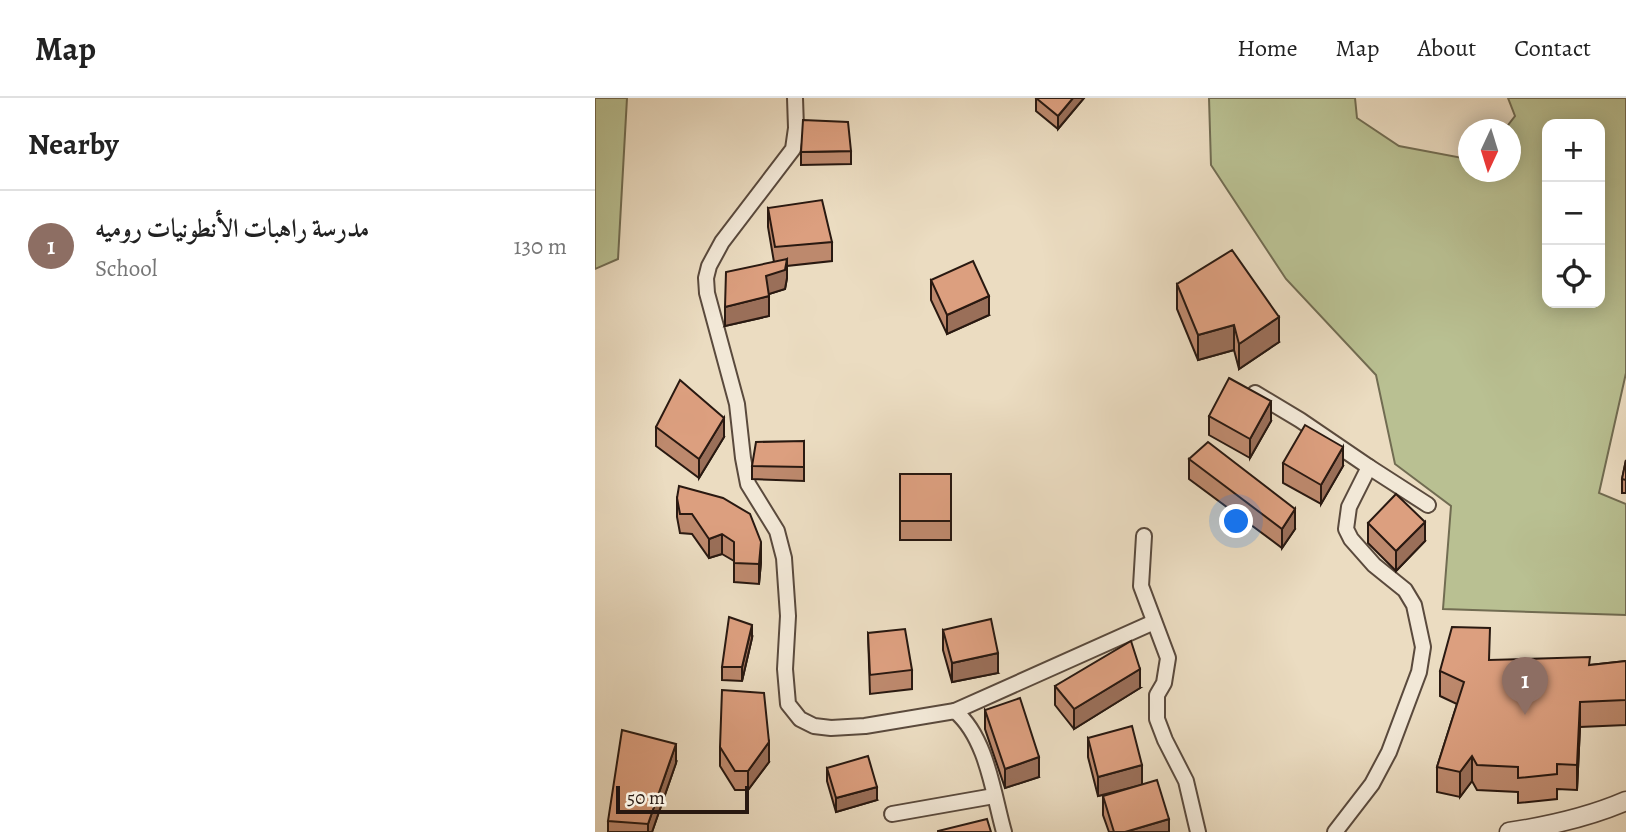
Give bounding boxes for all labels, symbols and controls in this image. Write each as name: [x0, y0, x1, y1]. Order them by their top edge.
text: Map: [35, 26, 96, 71]
text: Home: [1237, 32, 1298, 64]
text: Map: [1336, 32, 1380, 64]
text: About: [1418, 32, 1476, 64]
text: Contact: [1514, 32, 1591, 64]
north arrow: [1458, 119, 1521, 182]
map controls: [1542, 119, 1605, 308]
button: +: [1542, 119, 1605, 182]
text: Nearby: [28, 124, 119, 164]
button: −: [1542, 182, 1605, 245]
text: مدرسة راهبات الأنطونيات روميه: [95, 211, 369, 246]
text: 1: [47, 231, 55, 262]
text: 130 m: [514, 231, 567, 262]
button: locate: [1542, 245, 1605, 308]
text: School: [95, 253, 157, 284]
your location: [1219, 504, 1253, 538]
pin: 1: [1502, 657, 1548, 715]
scale bar: [616, 783, 749, 815]
text: 50 m: [627, 785, 665, 811]

